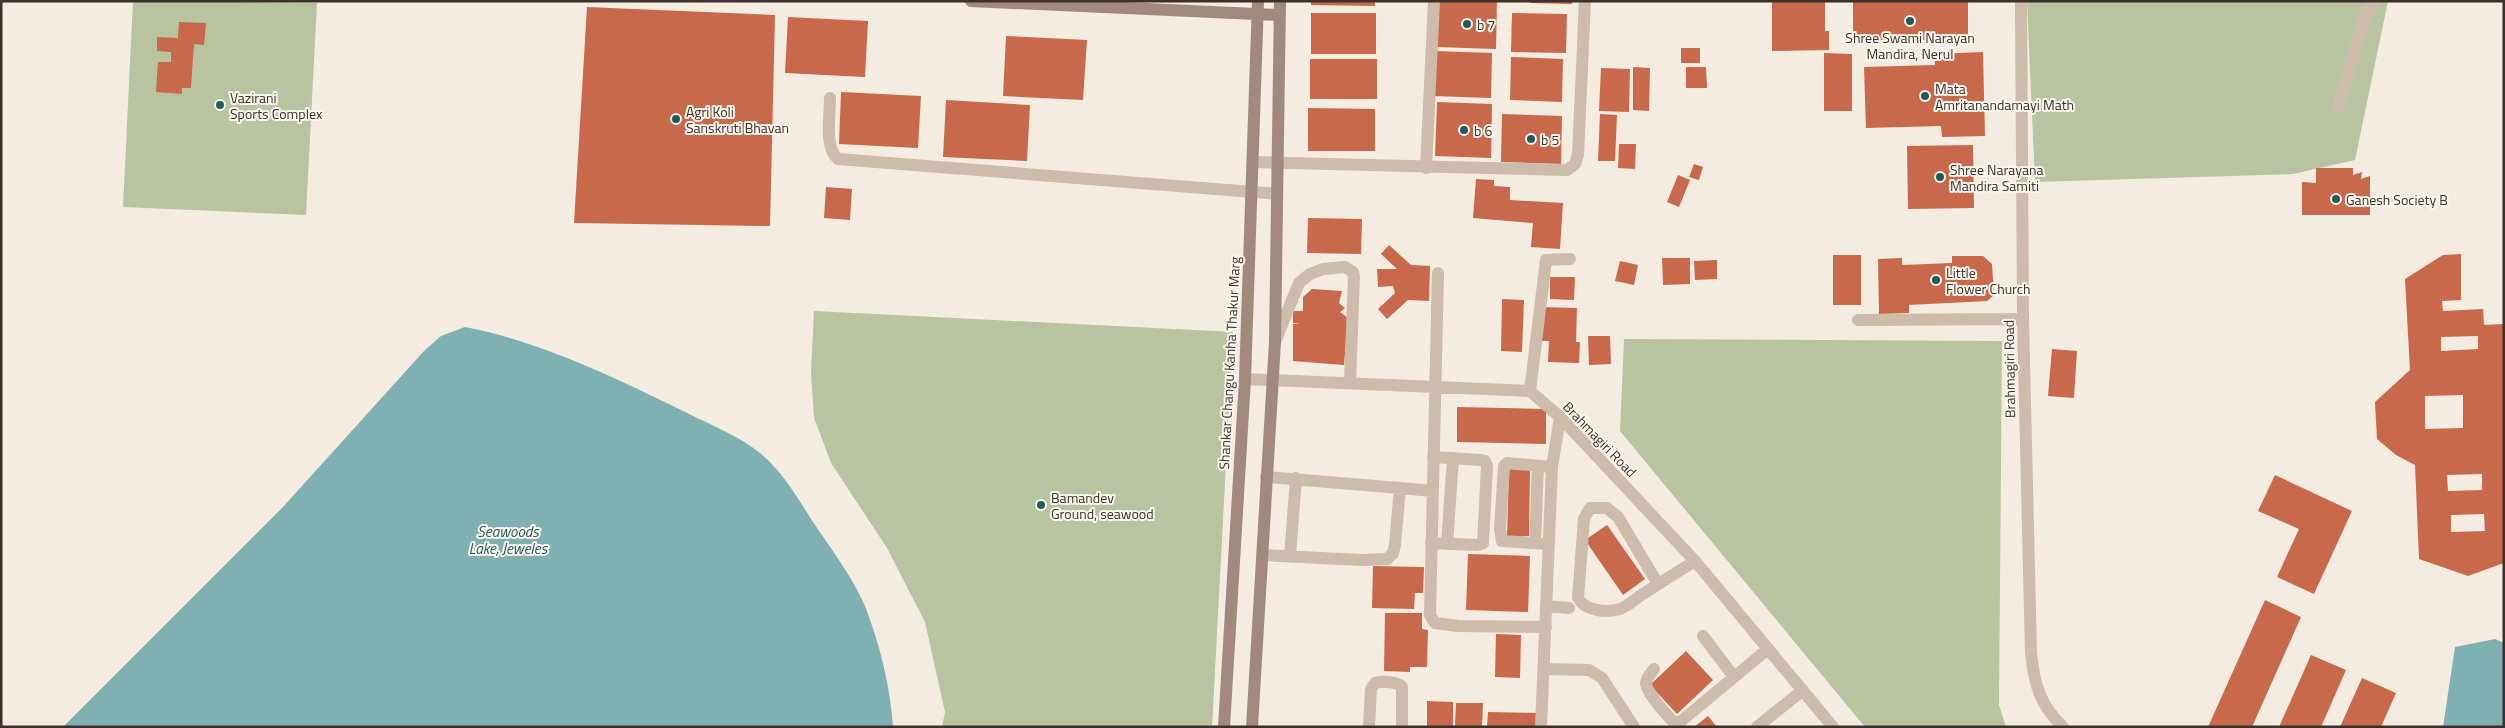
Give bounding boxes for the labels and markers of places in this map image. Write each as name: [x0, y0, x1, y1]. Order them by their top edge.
place label: b 7: [1477, 14, 1495, 35]
marker: Shree Swami Narayan Mandira, Nerul: [1904, 15, 1916, 27]
marker: b 7: [1461, 18, 1473, 30]
place label: Shree Swami Narayan Mandira, Nerul: [1845, 27, 1975, 64]
place label: Mata Amritanandamayi Math: [1935, 78, 2074, 115]
place label: Vazirani Sports Complex: [230, 87, 323, 124]
marker: Mata Amritanandamayi Math: [1919, 90, 1931, 102]
marker: Vazirani Sports Complex: [214, 99, 226, 111]
place label: Agri Koli Sanskruti Bhavan: [686, 101, 789, 138]
marker: Agri Koli Sanskruti Bhavan: [670, 113, 682, 125]
place label: b 6: [1474, 120, 1492, 141]
marker: b 6: [1458, 124, 1470, 136]
place label: b 5: [1541, 129, 1559, 150]
marker: b 5: [1525, 133, 1537, 145]
place label: Shree Narayana Mandira Samiti: [1950, 159, 2043, 196]
marker: Shree Narayana Mandira Samiti: [1934, 171, 1946, 183]
place label: Ganesh Society B: [2346, 189, 2448, 210]
marker: Ganesh Society B: [2330, 193, 2342, 205]
place label: Little Flower Church: [1946, 262, 2030, 299]
marker: Little Flower Church: [1930, 274, 1942, 286]
place label: Bamandev Ground, seawood: [1051, 487, 1154, 524]
marker: Bamandev Ground, seawood: [1035, 499, 1047, 511]

